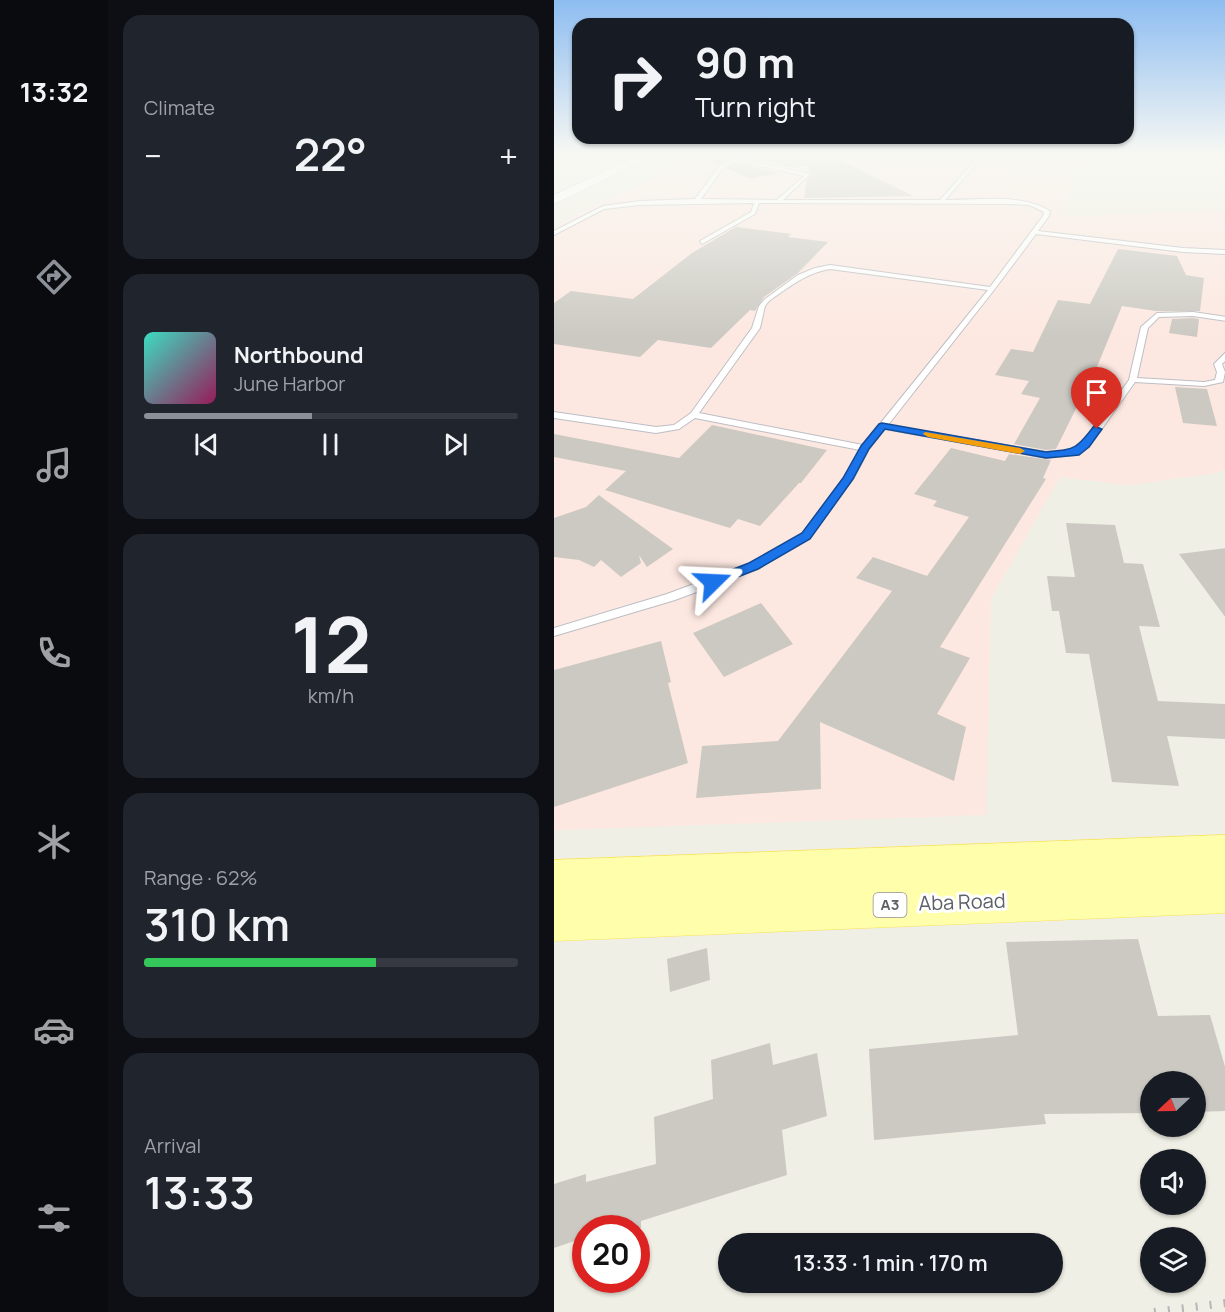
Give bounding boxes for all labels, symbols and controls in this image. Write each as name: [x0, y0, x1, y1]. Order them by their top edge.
text: 90 m: [695, 33, 795, 91]
icon: right: [596, 42, 674, 120]
text: 13:32: [20, 73, 88, 110]
text: Turn right: [695, 88, 816, 125]
text: Climate: [144, 94, 215, 121]
text: 22°: [294, 123, 367, 185]
text: −: [144, 133, 162, 178]
text: +: [499, 133, 518, 178]
icon: directions: [33, 256, 75, 298]
text: Northbound: [234, 340, 364, 370]
pin: [1071, 367, 1122, 429]
text: June Harbor: [234, 370, 346, 397]
icon: arrive: [1080, 376, 1113, 409]
icon: previous: [190, 428, 223, 461]
icon: pause: [314, 428, 347, 461]
icon: next: [439, 428, 472, 461]
icon: music: [33, 444, 75, 486]
position arrow: [681, 550, 745, 614]
text: 12: [291, 590, 371, 696]
icon: phone: [33, 632, 75, 674]
text: km/h: [308, 682, 354, 709]
icon: climate: [33, 821, 75, 863]
text: Range · 62%: [144, 864, 258, 891]
street label: Aba Road: [918, 886, 1006, 917]
text: 310 km: [144, 893, 290, 955]
road number: A3: [874, 893, 906, 917]
icon: car: [33, 1009, 75, 1051]
north arrow: [1140, 1071, 1206, 1137]
map controls: [1140, 1071, 1206, 1293]
text: Arrival: [144, 1132, 201, 1159]
button: sound: [1140, 1149, 1206, 1215]
text: 13:33: [144, 1161, 255, 1223]
icon: filters: [33, 1197, 75, 1239]
speed limit sign: 20: [572, 1215, 650, 1293]
button: layers: [1140, 1227, 1206, 1293]
text: 13:33 · 1 min · 170 m: [793, 1248, 988, 1278]

